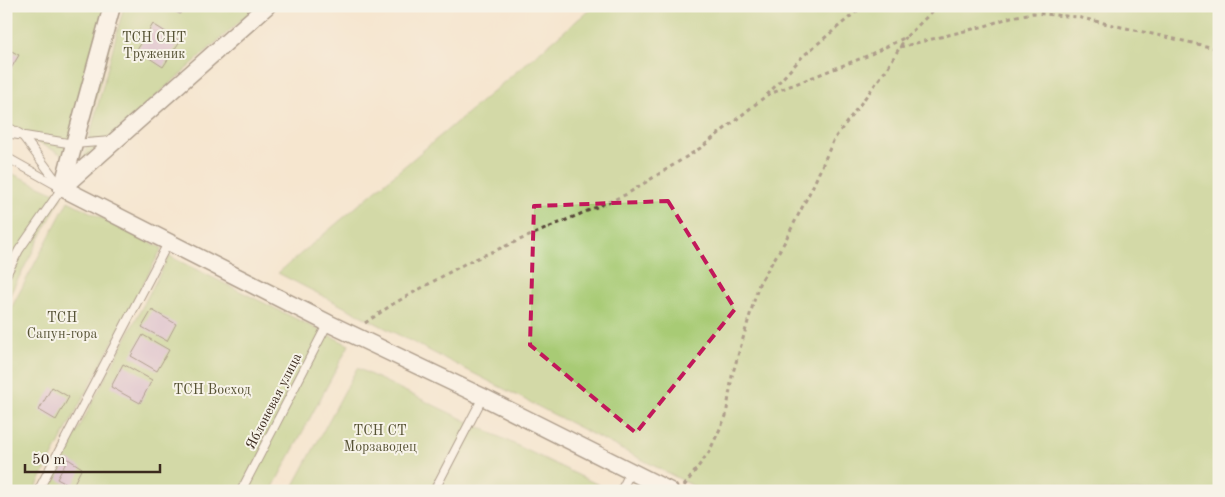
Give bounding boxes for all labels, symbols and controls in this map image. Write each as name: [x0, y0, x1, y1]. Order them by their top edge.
park label: ТСН СНТ Труженик: [122, 31, 186, 61]
park label: ТСН Сапун-гора: [27, 311, 97, 341]
street label: Яблоневая улица: [244, 351, 304, 452]
park label: ТСН Восход: [173, 383, 251, 397]
park label: ТСН СТ Морзаводец: [343, 424, 417, 454]
scale bar: [25, 442, 160, 474]
text: 50 m: [32, 453, 66, 468]

